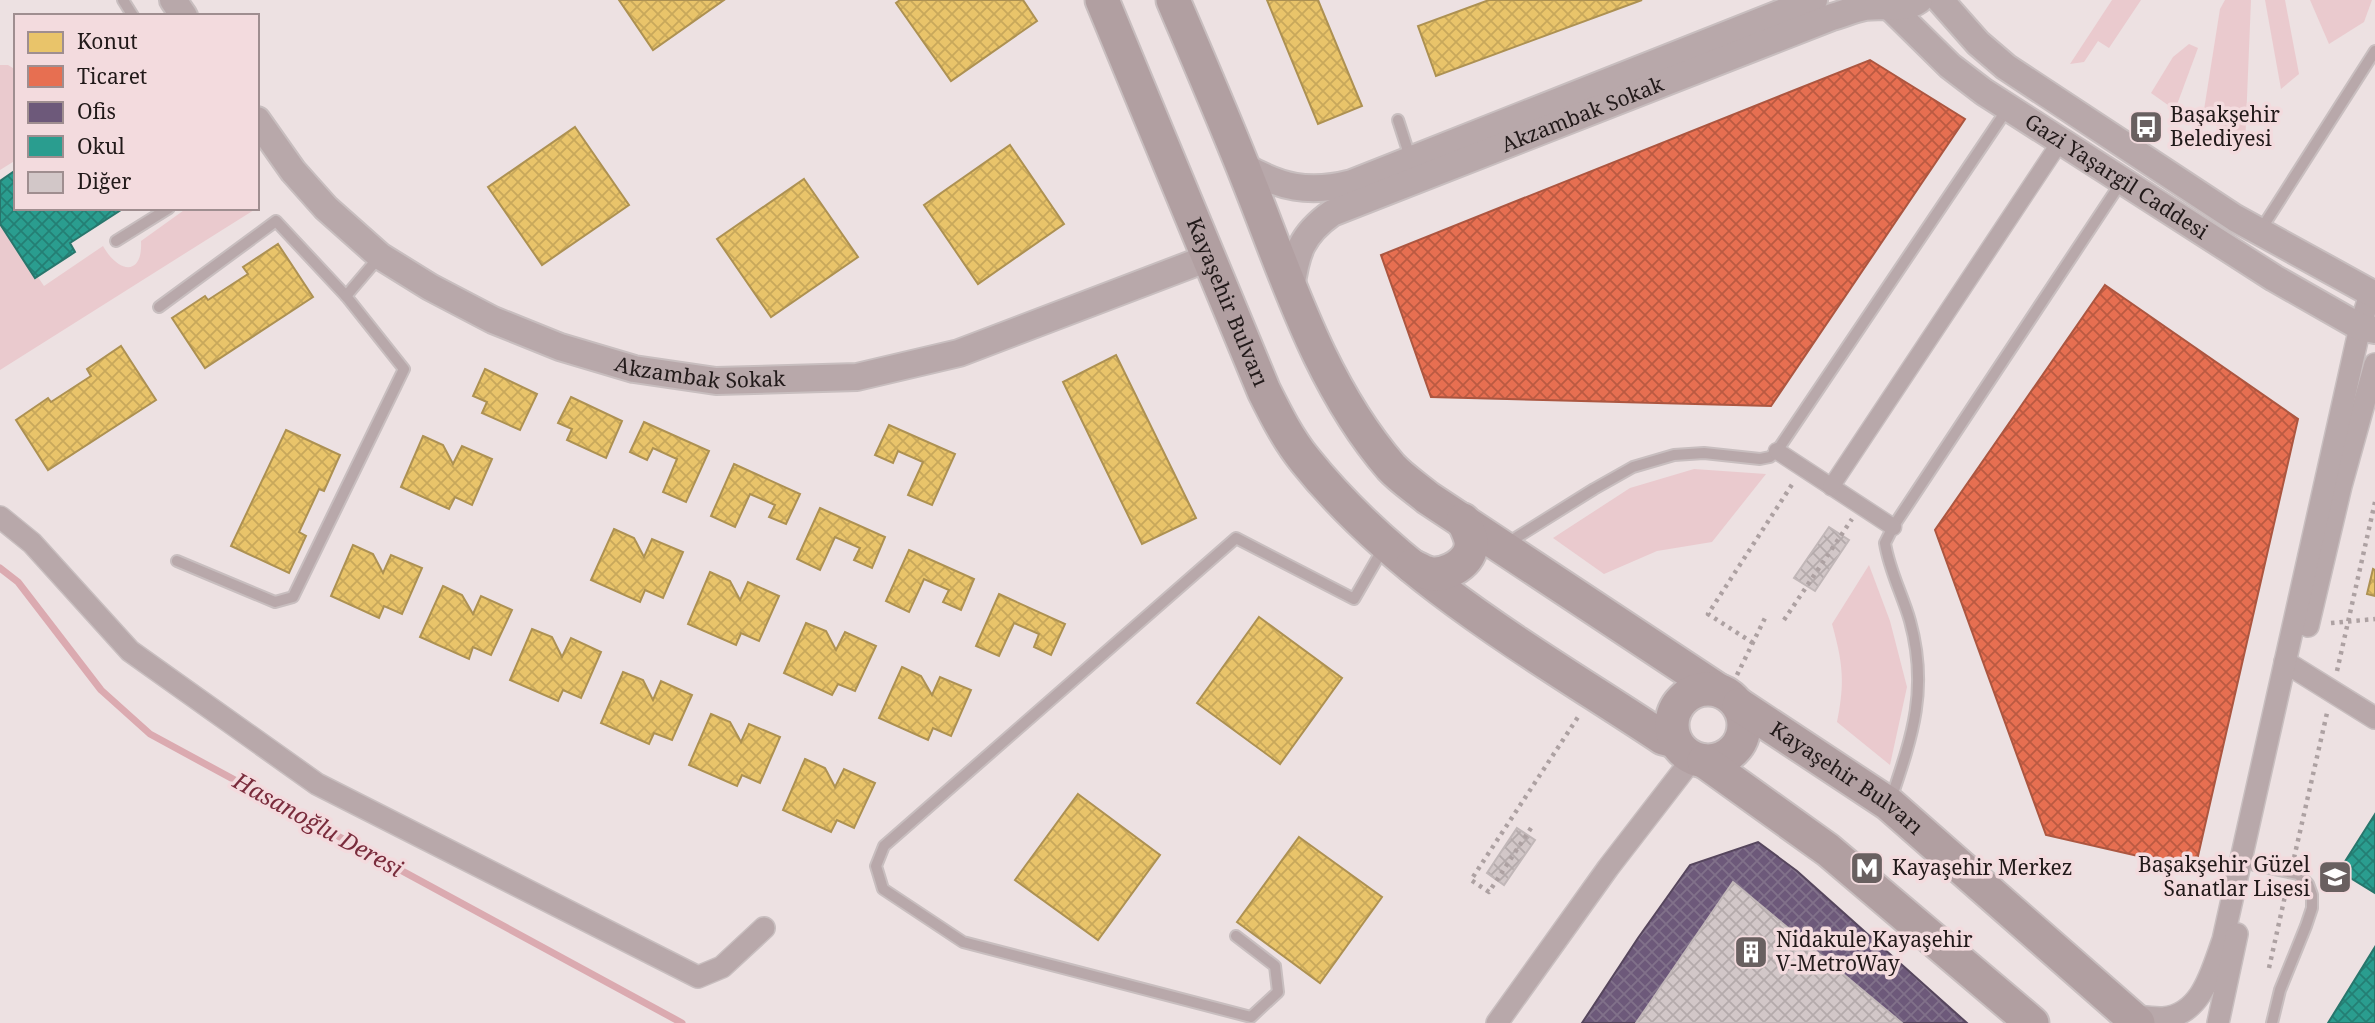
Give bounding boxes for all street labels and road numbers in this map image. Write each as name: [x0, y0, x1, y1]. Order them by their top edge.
street label: Akzambak Sokak: [1497, 69, 1668, 158]
street label: Gazi Yaşargil Caddesi: [2020, 107, 2214, 245]
street label: Kayaşehir Bulvarı: [1181, 213, 1276, 391]
street label: Akzambak Sokak: [611, 349, 787, 395]
street label: Kayaşehir Bulvarı: [1765, 714, 1929, 841]

